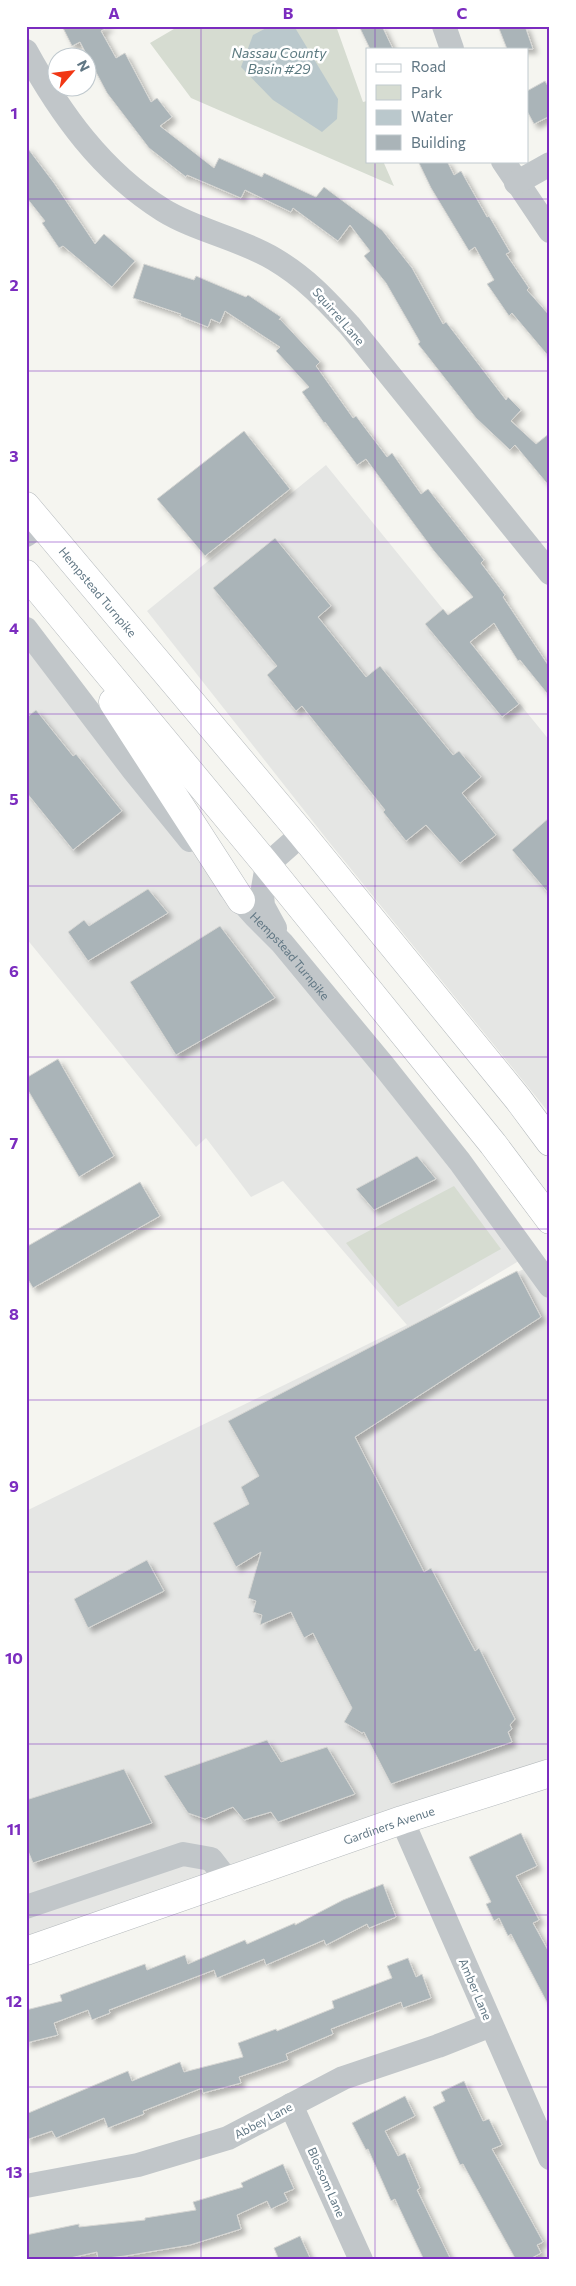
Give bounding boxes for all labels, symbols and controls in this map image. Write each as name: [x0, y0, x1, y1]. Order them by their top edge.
text: A: [108, 3, 120, 22]
text: B: [283, 3, 294, 22]
text: C: [457, 3, 468, 22]
water label: Nassau County Basin #29: [231, 44, 327, 77]
north arrow: [48, 48, 98, 98]
legend: [366, 48, 528, 162]
text: N: [74, 57, 94, 74]
text: Road: [411, 57, 446, 75]
text: Park: [411, 83, 442, 101]
text: 1: [10, 103, 18, 122]
text: Water: [411, 107, 453, 125]
text: Building: [411, 133, 466, 151]
text: 2: [9, 275, 19, 294]
street label: Squirrel Lane: [310, 285, 368, 347]
text: 3: [9, 446, 19, 465]
street label: Hempstead Turnpike: [56, 544, 140, 639]
text: 4: [9, 618, 19, 637]
text: 5: [9, 789, 19, 808]
street label: Hempstead Turnpike: [248, 909, 333, 1002]
text: 6: [9, 961, 19, 980]
text: 7: [10, 1133, 19, 1152]
text: 8: [9, 1304, 19, 1323]
text: 9: [9, 1476, 19, 1495]
text: 10: [5, 1648, 23, 1667]
street label: Gardiners Avenue: [341, 1803, 436, 1847]
text: 11: [7, 1819, 21, 1838]
street label: Amber Lane: [457, 1956, 495, 2022]
text: 12: [6, 1991, 22, 2010]
street label: Abbey Lane: [232, 2099, 294, 2141]
street label: Blossom Lane: [305, 2145, 349, 2219]
text: 13: [6, 2162, 22, 2181]

